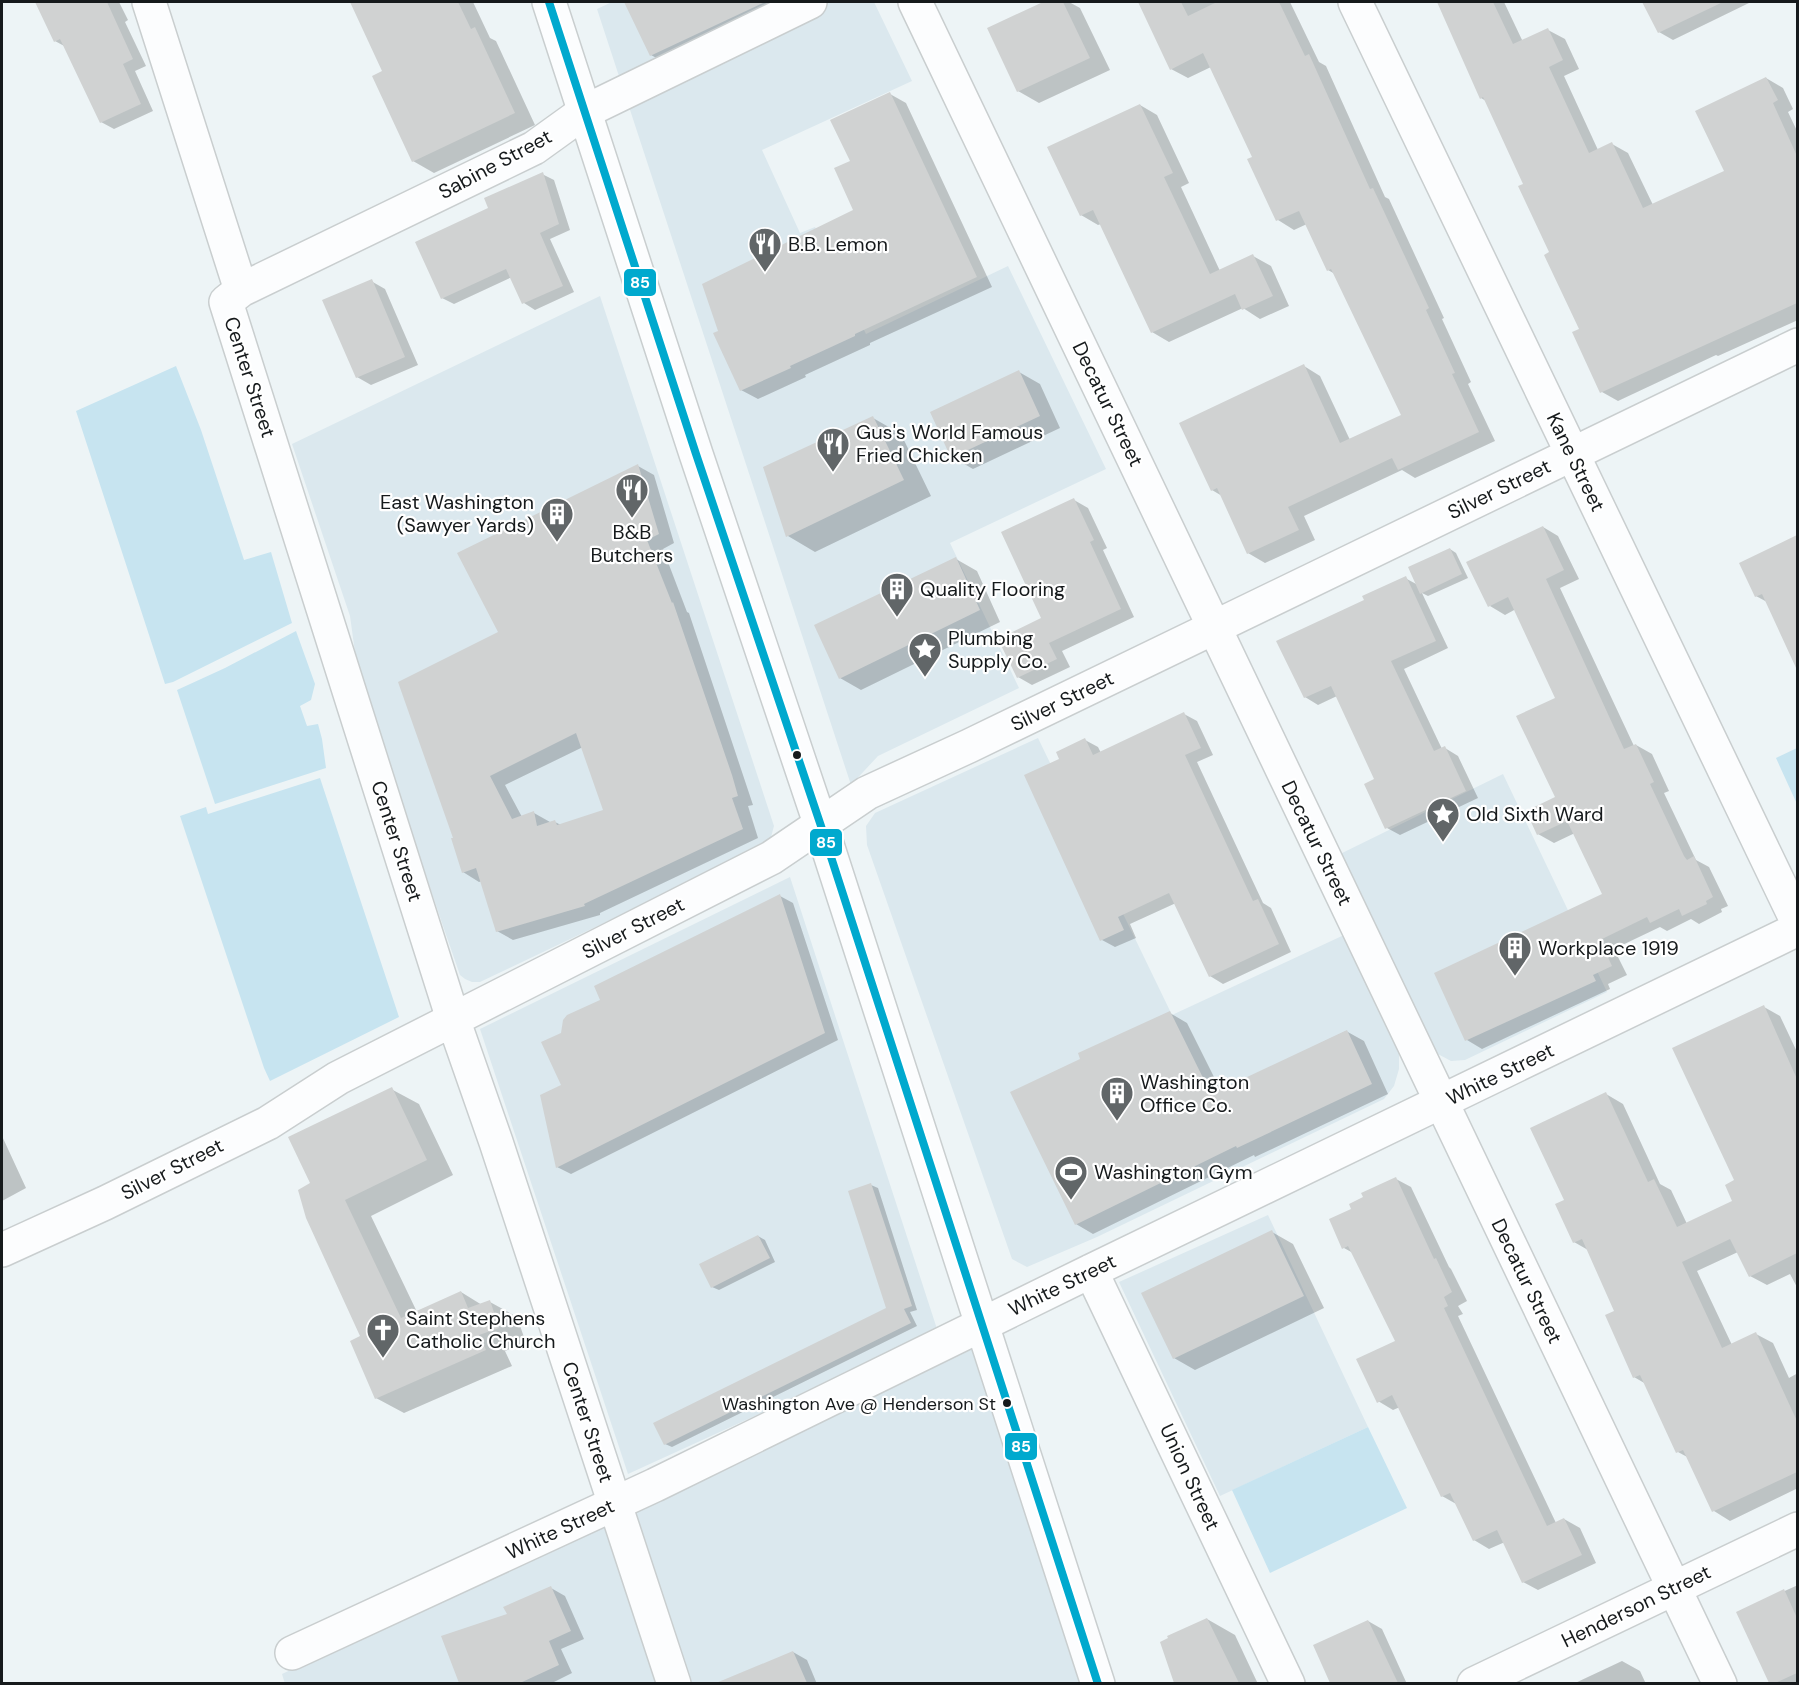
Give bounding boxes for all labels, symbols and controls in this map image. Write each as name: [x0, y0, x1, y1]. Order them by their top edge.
street label: Sabine Street: [434, 123, 556, 205]
restaurant icon: B.B. Lemon: [747, 226, 783, 273]
place label: B.B. Lemon: [788, 231, 888, 257]
line badge: 85: [623, 268, 657, 297]
text: 85: [630, 272, 650, 293]
street label: Center Street: [218, 313, 282, 441]
street label: Decatur Street: [1067, 337, 1150, 471]
street label: Kane Street: [1541, 408, 1611, 516]
place label: Gus's World Famous Fried Chicken: [856, 419, 1043, 468]
restaurant icon: Gus's World Famous Fried Chicken: [815, 426, 851, 473]
street label: Silver Street: [1443, 453, 1555, 525]
restaurant icon: B&B Butchers: [614, 472, 650, 519]
place label: East Washington (Sawyer Yards): [380, 489, 534, 538]
building icon: East Washington (Sawyer Yards): [539, 496, 575, 543]
place label: B&B Butchers: [591, 519, 673, 568]
building icon: Quality Flooring: [879, 571, 915, 618]
place label: Quality Flooring: [920, 576, 1065, 602]
place label: Plumbing Supply Co.: [948, 625, 1047, 674]
place icon: Plumbing Supply Co.: [907, 631, 943, 678]
street label: Silver Street: [1006, 665, 1118, 737]
unlabelled marker: [791, 749, 803, 761]
street label: Decatur Street: [1276, 776, 1359, 910]
street label: Center Street: [365, 777, 429, 905]
place icon: Old Sixth Ward: [1425, 796, 1461, 843]
place label: Old Sixth Ward: [1466, 801, 1604, 827]
line badge: 85: [809, 828, 843, 857]
text: 85: [816, 832, 836, 853]
street label: Silver Street: [577, 891, 689, 965]
building icon: Workplace 1919: [1497, 930, 1533, 977]
place label: Workplace 1919: [1538, 935, 1679, 961]
street label: White Street: [1442, 1037, 1558, 1111]
place label: Washington Office Co.: [1140, 1069, 1249, 1118]
building icon: Washington Office Co.: [1099, 1075, 1135, 1122]
street label: Silver Street: [116, 1132, 228, 1206]
sports icon: Washington Gym: [1053, 1154, 1089, 1201]
place label: Washington Gym: [1094, 1159, 1253, 1185]
street label: Decatur Street: [1486, 1214, 1569, 1348]
street label: White Street: [1004, 1248, 1120, 1322]
place label: Saint Stephens Catholic Church: [406, 1305, 555, 1354]
church icon: Saint Stephens Catholic Church: [365, 1312, 401, 1359]
street label: Center Street: [556, 1358, 620, 1486]
place label: Washington Ave @ Henderson St: [722, 1392, 996, 1416]
marker: Washington Ave @ Henderson St: [1001, 1397, 1013, 1409]
street label: Union Street: [1154, 1420, 1226, 1535]
line badge: 85: [1004, 1432, 1038, 1461]
text: 85: [1011, 1436, 1031, 1457]
street label: White Street: [502, 1493, 618, 1565]
street label: Henderson Street: [1557, 1558, 1715, 1653]

